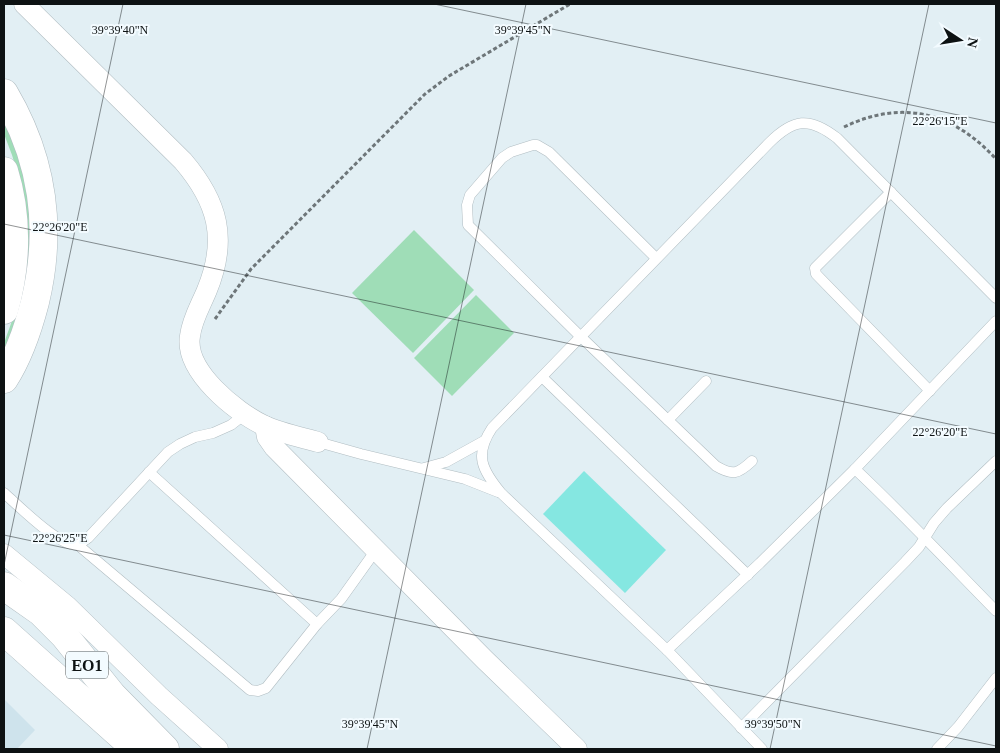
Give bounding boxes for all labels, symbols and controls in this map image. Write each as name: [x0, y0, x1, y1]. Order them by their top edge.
north arrow: [935, 15, 985, 65]
text: 39°39'40"N: [92, 23, 149, 37]
text: 39°39'45"N: [495, 23, 552, 37]
text: N: [964, 36, 981, 49]
text: 22°26'15"E: [912, 114, 968, 128]
text: 22°26'20"E: [32, 220, 88, 234]
text: 22°26'20"E: [912, 425, 968, 439]
text: 22°26'25"E: [32, 531, 88, 545]
road number: ΕΟ1: [66, 652, 108, 678]
text: 39°39'45"N: [342, 717, 399, 731]
text: 39°39'50"N: [745, 717, 802, 731]

